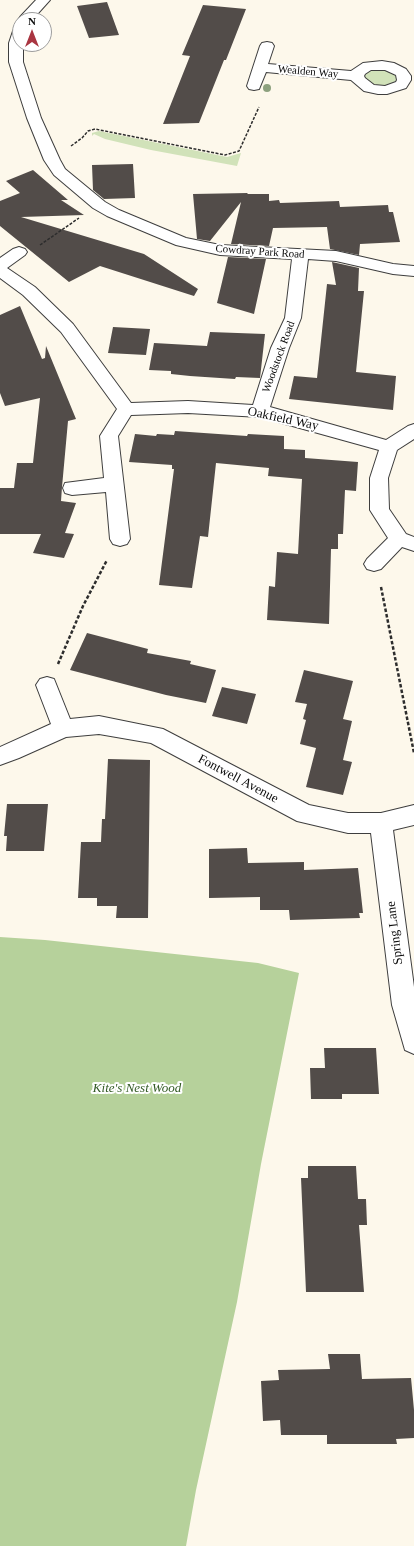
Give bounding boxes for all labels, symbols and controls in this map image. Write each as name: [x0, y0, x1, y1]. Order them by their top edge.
north arrow: [12, 12, 52, 52]
text: N: [28, 15, 36, 27]
street label: Wealden Way: [277, 63, 339, 81]
street label: Cowdray Park Road: [215, 242, 305, 262]
street label: Woodstock Road: [260, 319, 298, 395]
street label: Oakfield Way: [246, 404, 320, 434]
street label: Fontwell Avenue: [195, 751, 281, 807]
street label: Spring Lane: [383, 900, 407, 966]
park label: Kite's Nest Wood: [93, 1081, 181, 1097]

